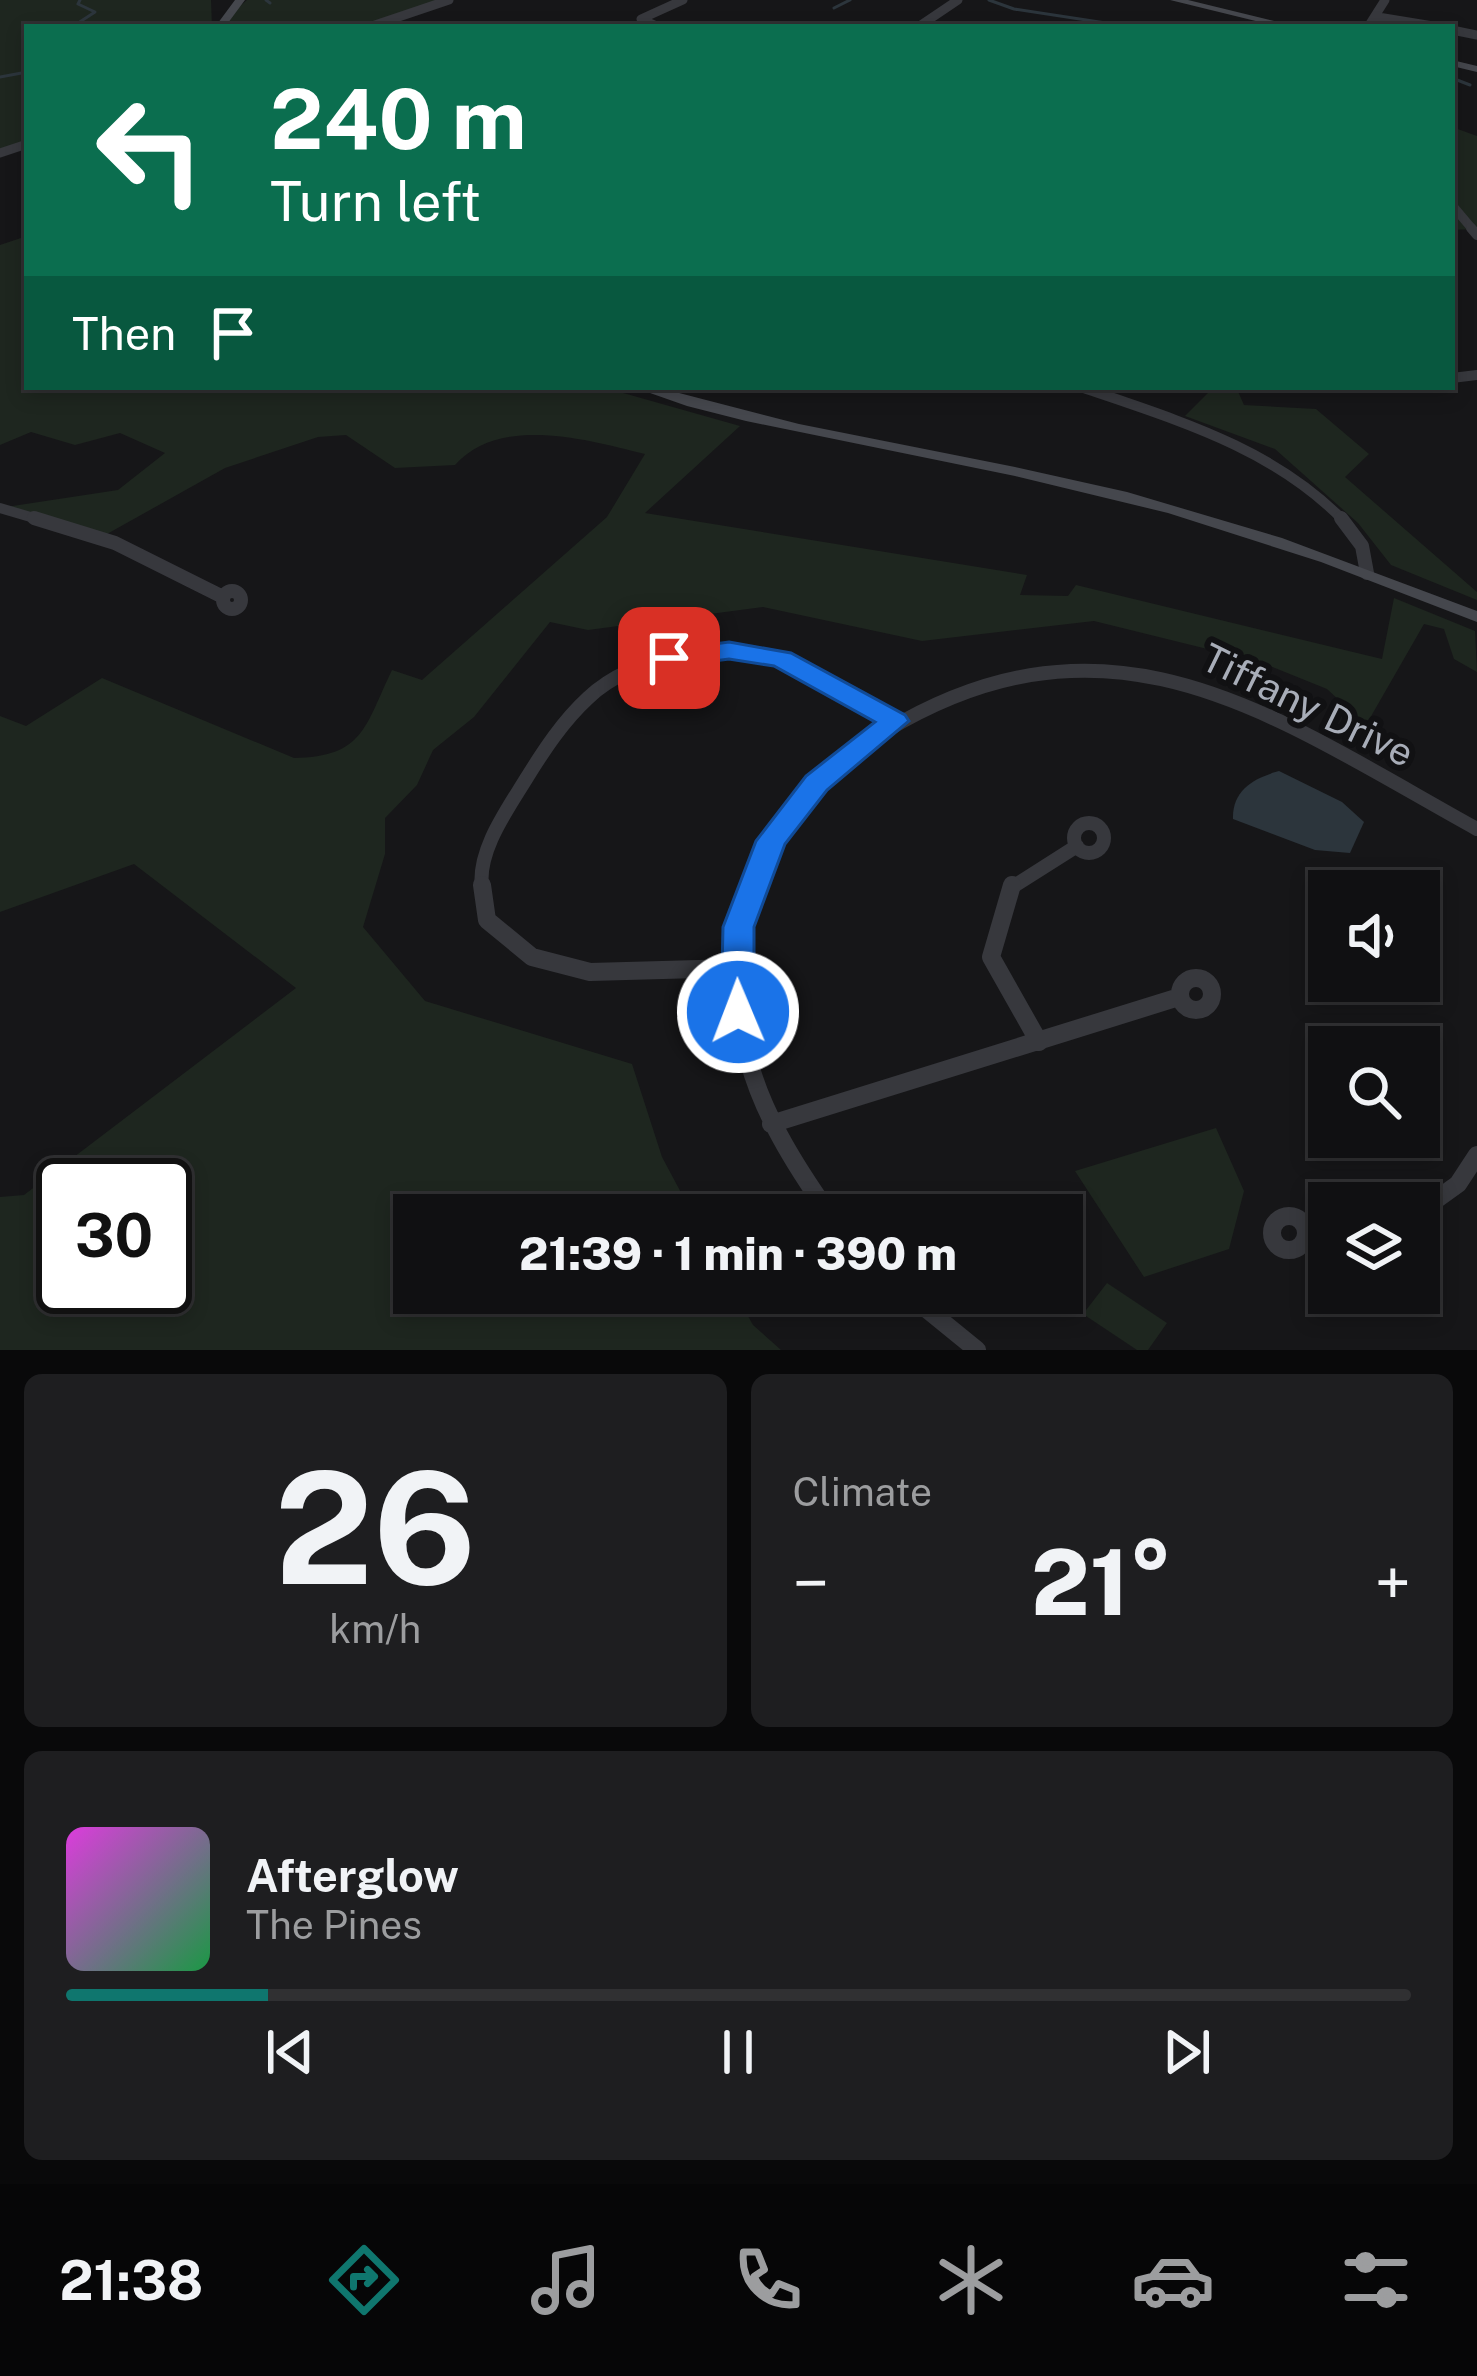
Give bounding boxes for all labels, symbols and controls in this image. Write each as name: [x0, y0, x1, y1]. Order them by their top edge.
text: 240 m: [270, 69, 527, 168]
icon: left: [72, 72, 228, 228]
text: Turn left: [270, 170, 481, 233]
icon: arrive: [200, 300, 266, 366]
text: Then: [72, 307, 176, 360]
pin: [618, 607, 720, 709]
icon: arrive: [636, 625, 702, 691]
street label: Tiffany Drive: [1195, 634, 1421, 776]
map controls: [1308, 870, 1440, 1314]
button: sound: [1308, 870, 1440, 1002]
position arrow: [675, 949, 801, 1075]
button: search: [1308, 1026, 1440, 1158]
speed limit sign: 30: [36, 1158, 192, 1314]
button: layers: [1308, 1182, 1440, 1314]
text: 21:39 · 1 min · 390 m: [519, 1227, 957, 1280]
text: 26: [274, 1436, 476, 1619]
text: Climate: [793, 1469, 932, 1515]
text: 21°: [1031, 1529, 1172, 1635]
text: −: [793, 1544, 829, 1622]
text: +: [1374, 1544, 1411, 1622]
text: km/h: [329, 1606, 421, 1652]
text: Afterglow: [246, 1849, 459, 1902]
text: The Pines: [246, 1902, 422, 1948]
icon: previous: [257, 2019, 323, 2085]
icon: pause: [705, 2019, 771, 2085]
icon: next: [1154, 2019, 1220, 2085]
icon: directions: [322, 2238, 406, 2322]
icon: music: [524, 2238, 608, 2322]
icon: phone: [726, 2238, 810, 2322]
icon: climate: [929, 2238, 1013, 2322]
icon: car: [1131, 2238, 1215, 2322]
icon: filters: [1334, 2238, 1418, 2322]
text: 21:38: [59, 2249, 203, 2312]

